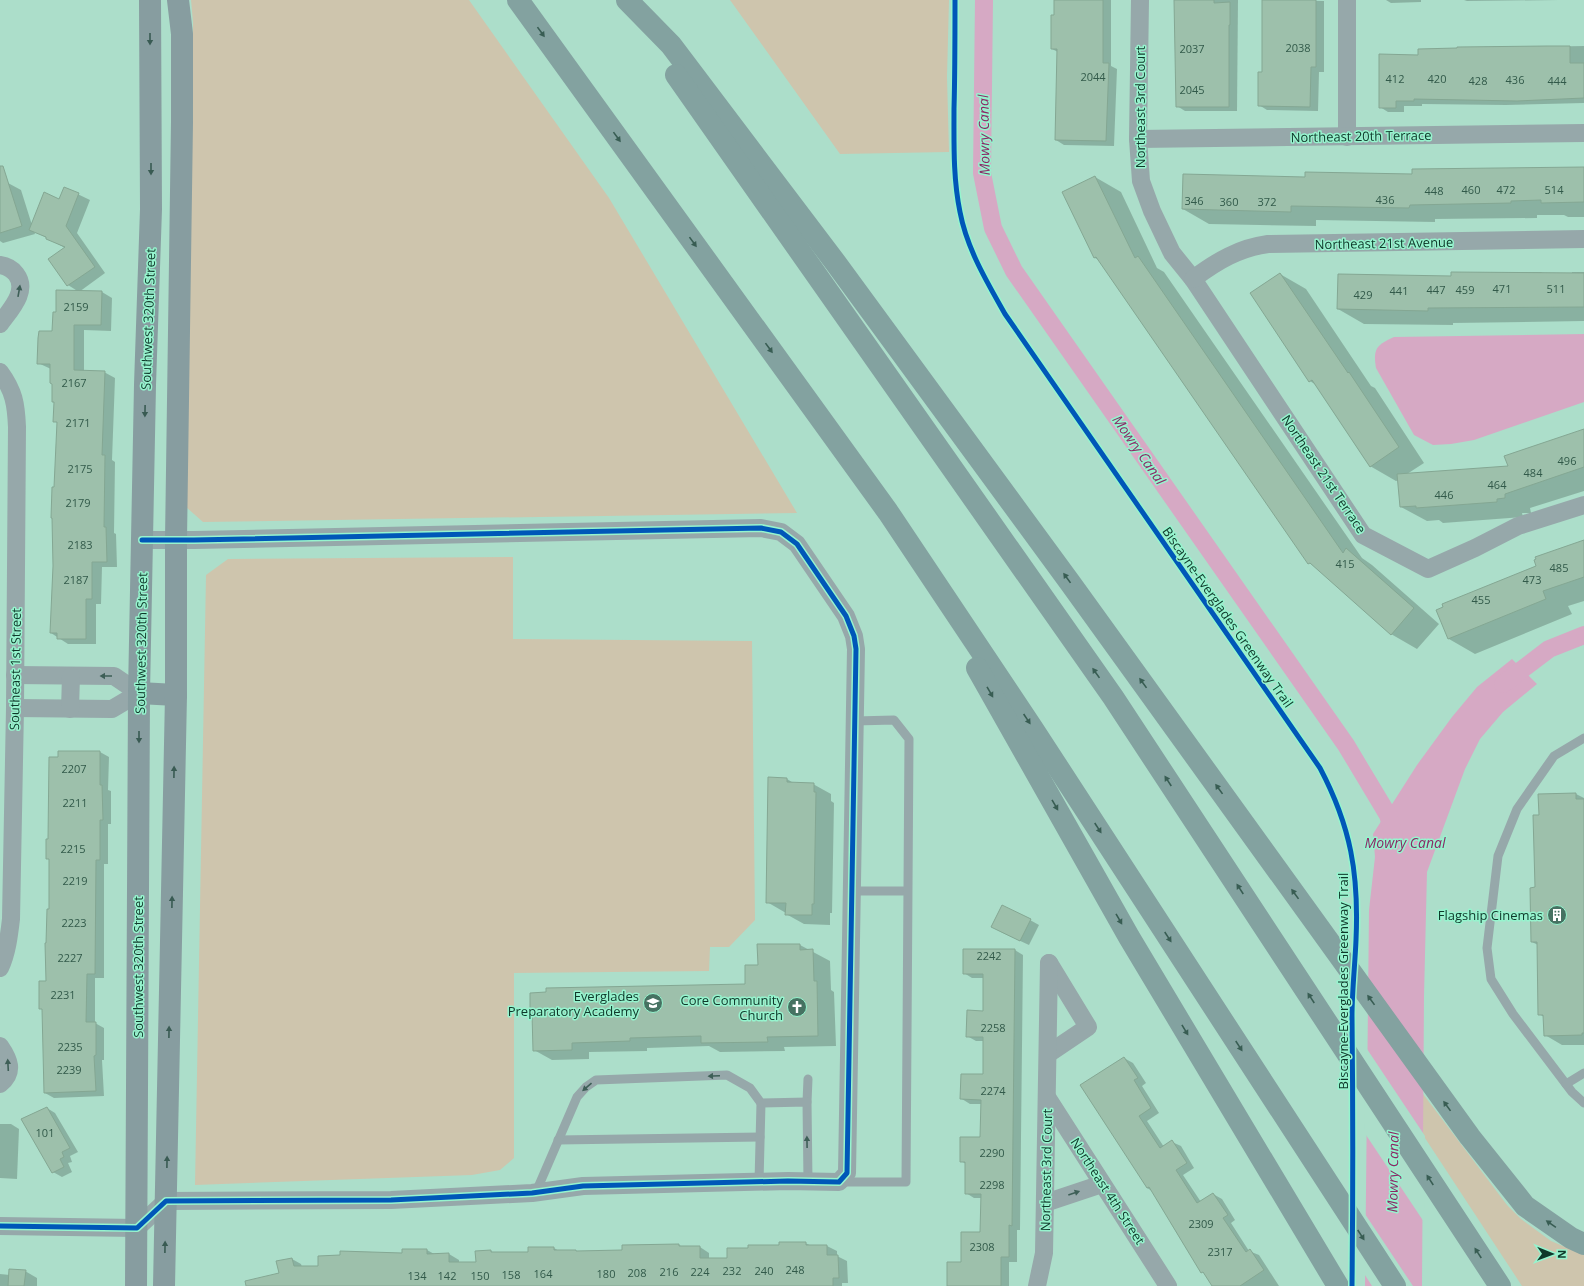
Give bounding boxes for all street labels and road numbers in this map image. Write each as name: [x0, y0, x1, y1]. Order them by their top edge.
street label: Northeast 3rd Court: [1131, 46, 1149, 168]
street label: Northeast 20th Terrace: [1290, 126, 1432, 146]
street label: Northeast 21st Avenue: [1315, 233, 1453, 253]
street label: Southwest 320th Street: [137, 248, 159, 390]
street label: Northeast 21st Terrace: [1278, 411, 1370, 537]
street label: Biscayne-Everglades Greenway Trail: [1158, 523, 1298, 711]
street label: Southwest 320th Street: [131, 572, 151, 714]
street label: Southeast 1st Street: [5, 607, 25, 730]
street label: Biscayne-Everglades Greenway Trail: [1334, 873, 1352, 1089]
street label: Southwest 320th Street: [129, 896, 147, 1038]
street label: Northeast 3rd Court: [1036, 1108, 1056, 1231]
street label: Northeast 4th Street: [1067, 1134, 1150, 1248]

